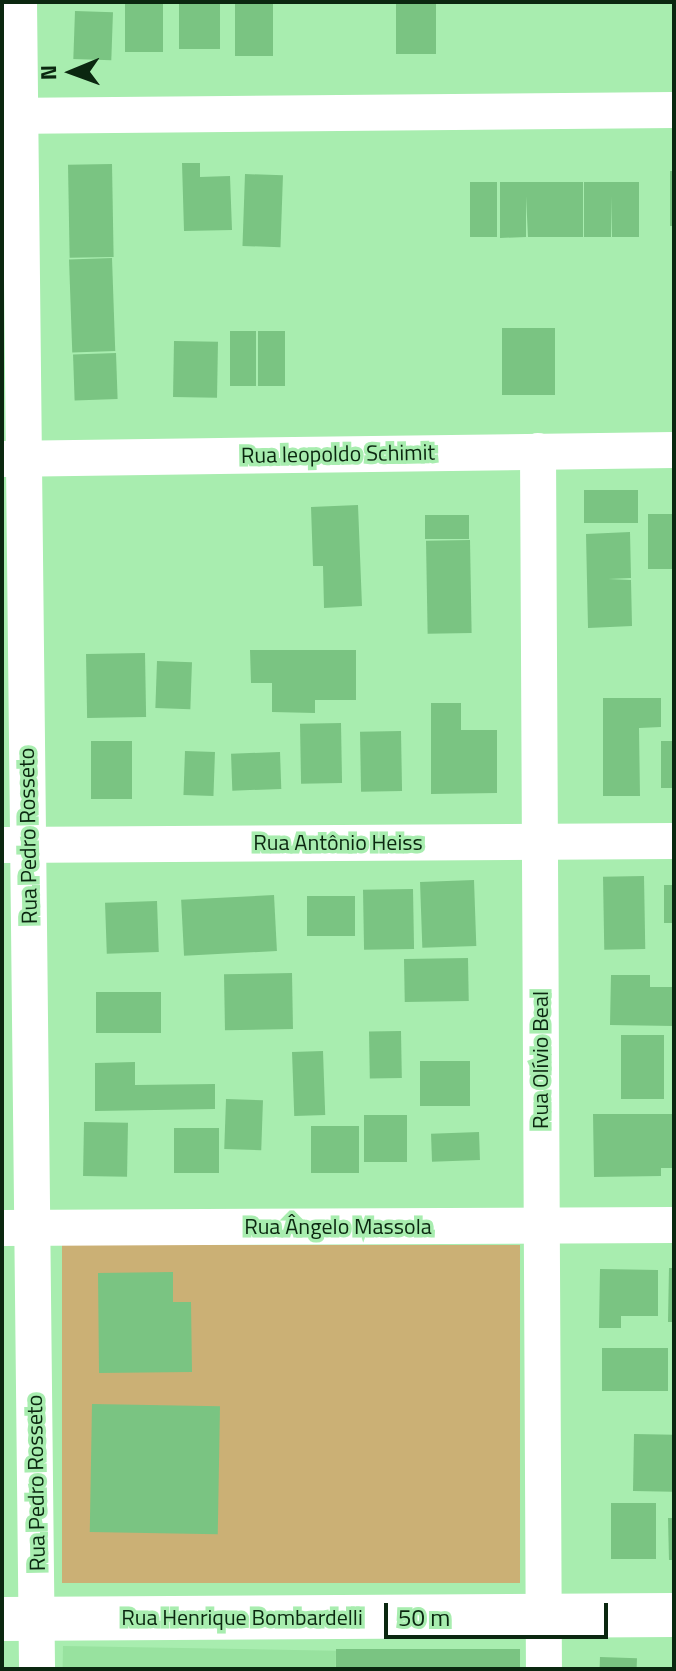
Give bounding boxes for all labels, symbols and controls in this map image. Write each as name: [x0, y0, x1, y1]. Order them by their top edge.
north arrow: [32, 32, 112, 112]
text: N: [31, 64, 65, 80]
street label: Rua leopoldo Schimit: [241, 439, 435, 469]
street label: Rua Pedro Rosseto: [13, 748, 43, 924]
street label: Rua Antônio Heiss: [253, 830, 423, 856]
street label: Rua Olívio Beal: [528, 991, 554, 1129]
street label: Rua Ângelo Massola: [244, 1214, 432, 1240]
street label: Rua Pedro Rosseto: [21, 1395, 51, 1571]
scale bar: [388, 1587, 612, 1637]
text: 50 m: [398, 1599, 450, 1635]
street label: Rua Henrique Bombardelli: [121, 1605, 363, 1631]

